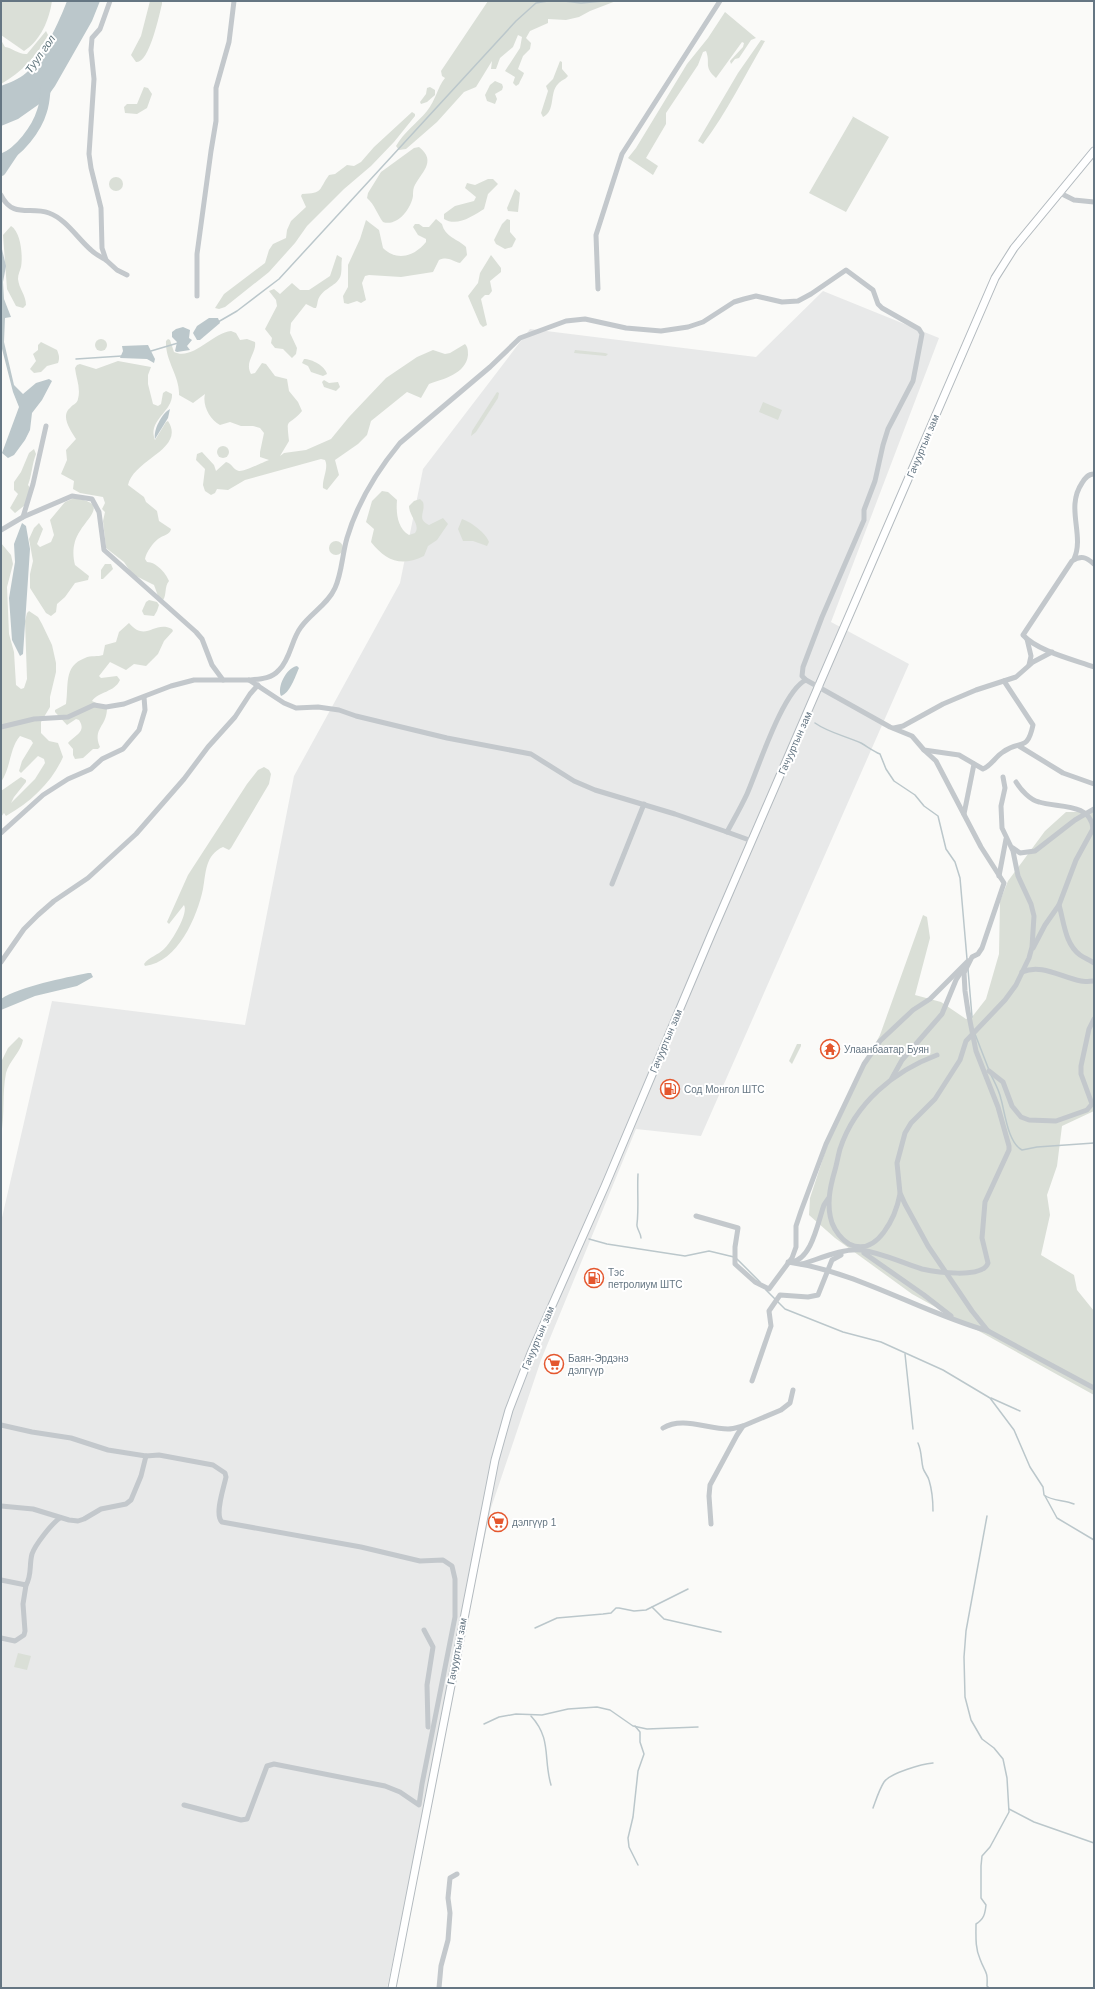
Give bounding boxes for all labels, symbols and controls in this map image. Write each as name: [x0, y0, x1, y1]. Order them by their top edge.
water label: Туул гол: [23, 33, 57, 75]
street label: Гачууртын зам: [905, 413, 941, 479]
street label: Гачууртын зам: [776, 710, 814, 776]
street label: Гачууртын зам: [648, 1008, 684, 1074]
temple icon: Улаанбаатар Буян: [819, 1038, 841, 1060]
place label: Улаанбаатар Буян: [844, 1044, 929, 1055]
fuel station icon: Сод Монгол ШТС: [659, 1078, 681, 1100]
place label: Сод Монгол ШТС: [684, 1084, 765, 1095]
fuel station icon: Тэс петролиум ШТС: [583, 1267, 605, 1289]
place label: Тэс петролиум ШТС: [608, 1267, 683, 1290]
street label: Гачууртын зам: [520, 1305, 556, 1371]
supermarket icon: Баян-Эрдэнэ дэлгүүр: [543, 1353, 565, 1375]
place label: Баян-Эрдэнэ дэлгүүр: [568, 1353, 629, 1376]
supermarket icon: дэлгүүр 1: [487, 1511, 509, 1533]
place label: дэлгүүр 1: [512, 1517, 557, 1528]
street label: Гачууртын зам: [445, 1617, 469, 1685]

